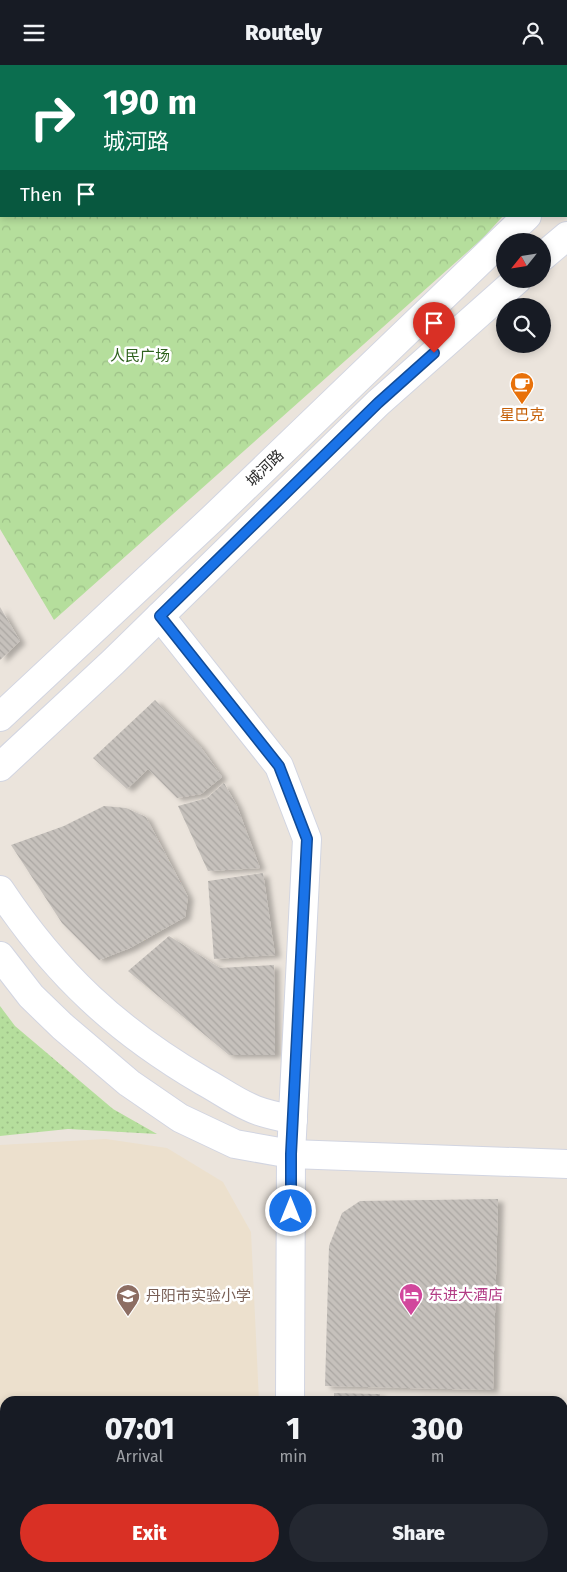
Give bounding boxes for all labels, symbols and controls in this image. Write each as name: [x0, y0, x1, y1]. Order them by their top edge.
icon: menu: [20, 19, 48, 47]
text: Routely: [245, 19, 322, 46]
icon: person: [519, 19, 547, 47]
text: 190 m: [103, 81, 197, 123]
icon: right: [20, 85, 85, 150]
text: 城河路: [103, 128, 169, 155]
icon: arrive: [72, 180, 100, 208]
text: Then: [20, 183, 62, 206]
north arrow: [496, 233, 551, 287]
map controls: [496, 233, 551, 353]
button: search: [496, 298, 551, 353]
pin: [413, 302, 455, 353]
icon: arrive: [420, 309, 448, 337]
park label: 人民广场: [110, 347, 170, 365]
cafe icon: 星巴克: [509, 371, 535, 405]
place label: 星巴克: [499, 406, 545, 424]
street label: 城河路: [243, 446, 287, 490]
position arrow: [264, 1184, 316, 1236]
hotel icon: 东进大酒店: [398, 1282, 424, 1316]
school or university icon: 丹阳市实验小学: [115, 1283, 141, 1317]
place label: 东进大酒店: [428, 1286, 503, 1304]
place label: 丹阳市实验小学: [146, 1287, 251, 1305]
text: 07:01: [105, 1411, 175, 1447]
text: 1: [286, 1411, 300, 1447]
text: 300: [412, 1411, 463, 1447]
text: Arrival: [116, 1447, 163, 1466]
text: min: [280, 1447, 307, 1466]
text: m: [431, 1447, 444, 1466]
button: Exit: [20, 1504, 279, 1562]
button: Share: [289, 1504, 548, 1562]

